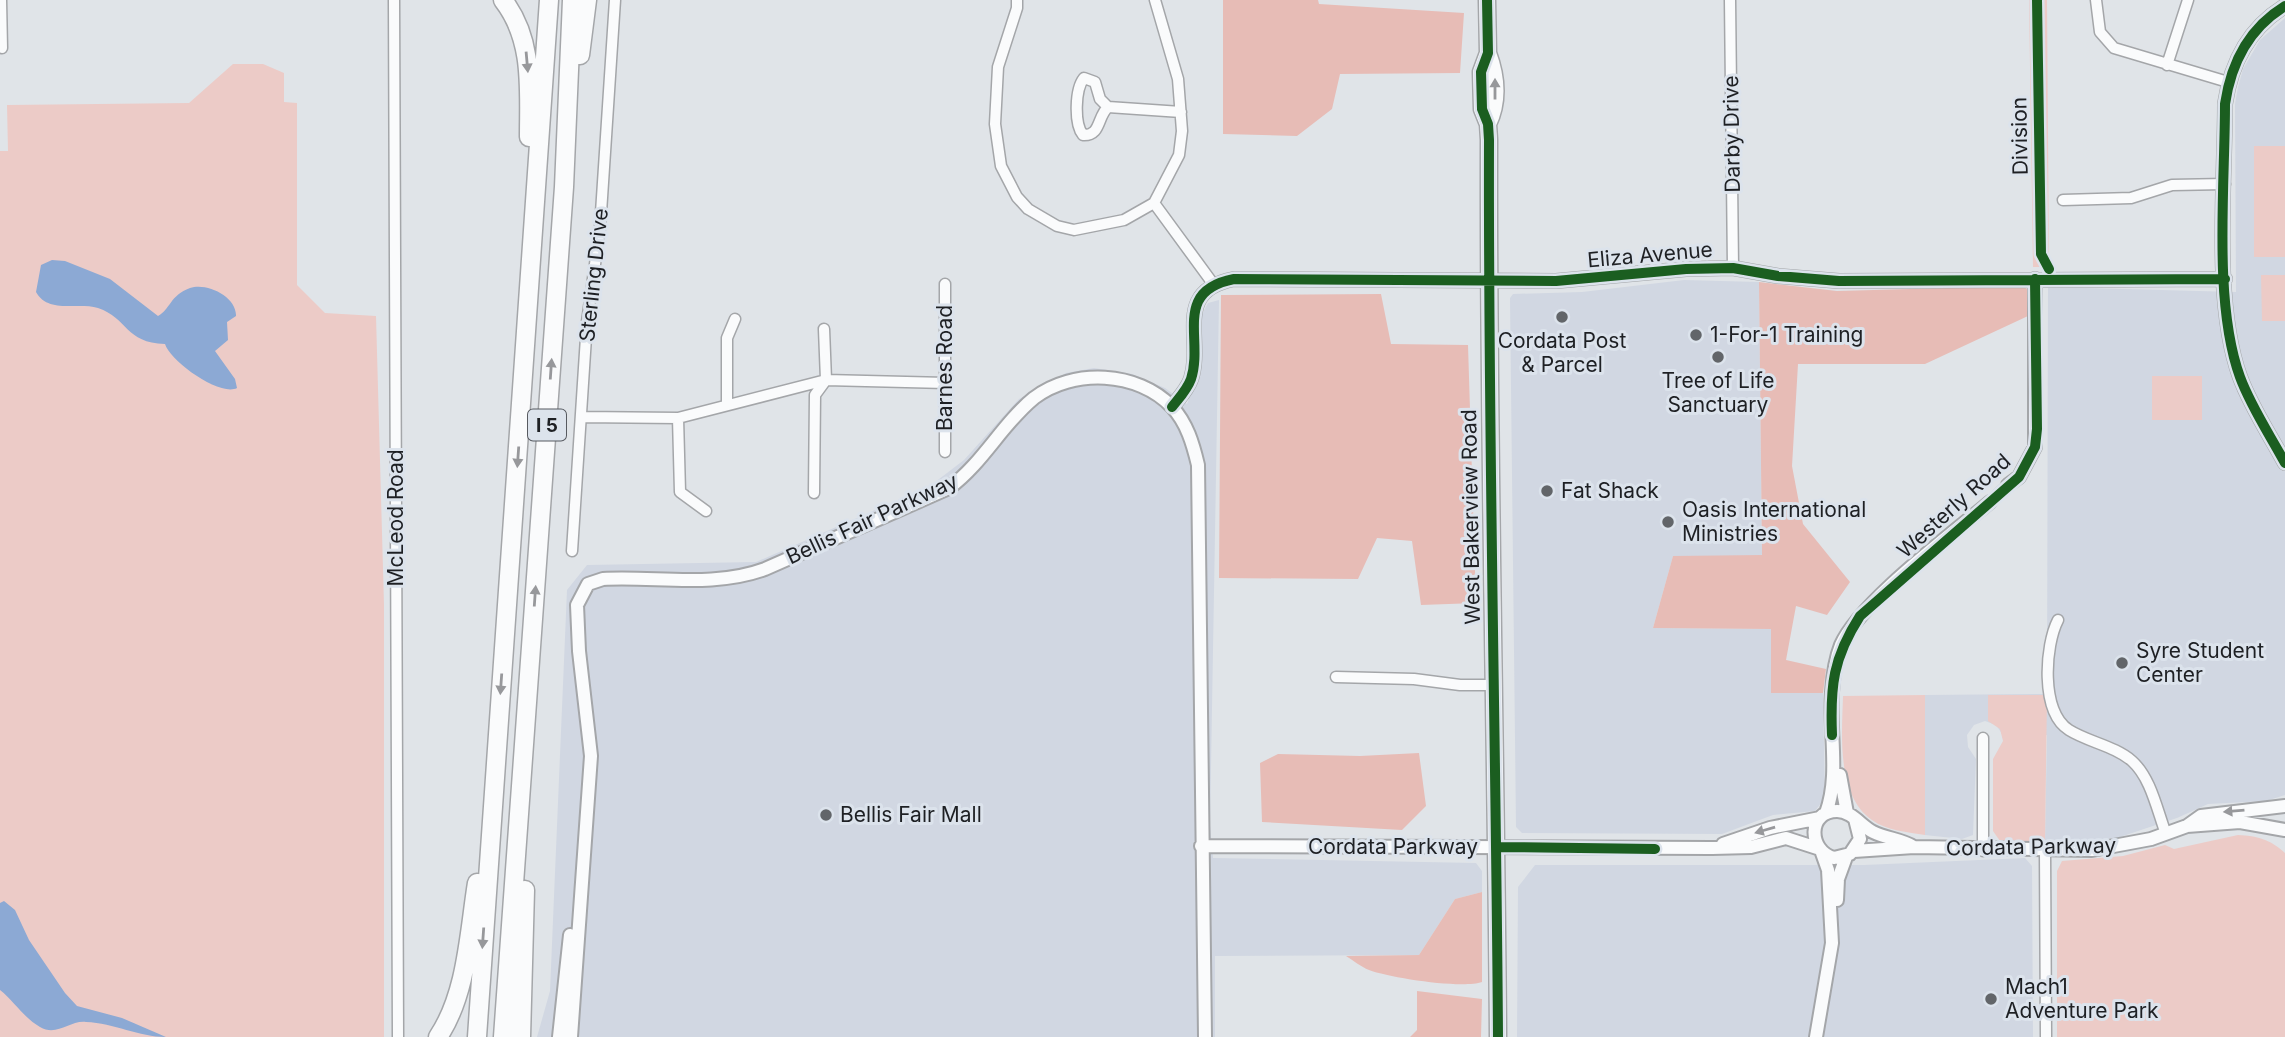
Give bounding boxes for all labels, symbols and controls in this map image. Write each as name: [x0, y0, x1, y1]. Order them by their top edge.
one-way arrow: [522, 51, 533, 73]
street label: Darby Drive: [1718, 75, 1745, 193]
one-way arrow: [1489, 77, 1501, 99]
street label: Division: [2006, 97, 2033, 175]
street label: Sterling Drive: [574, 207, 613, 343]
street label: Eliza Avenue: [1586, 237, 1714, 272]
street label: Barnes Road: [932, 305, 957, 431]
marker: Cordata Post & Parcel: [1554, 309, 1570, 325]
place label: 1-For-1 Training: [1710, 322, 1863, 347]
marker: 1-For-1 Training: [1688, 327, 1704, 343]
place label: Cordata Post & Parcel: [1498, 328, 1626, 377]
marker: Tree of Life Sanctuary: [1710, 349, 1726, 365]
one-way arrow: [546, 358, 557, 380]
place label: Tree of Life Sanctuary: [1662, 368, 1774, 417]
street label: West Bakerview Road: [1456, 409, 1485, 625]
road number: I 5: [528, 410, 566, 440]
one-way arrow: [512, 446, 523, 468]
street label: Westerly Road: [1892, 448, 2015, 563]
street label: McLeod Road: [383, 449, 408, 587]
street label: Bellis Fair Parkway: [782, 468, 962, 569]
place label: Fat Shack: [1561, 478, 1659, 503]
marker: Fat Shack: [1539, 483, 1555, 499]
place label: Oasis International Ministries: [1682, 497, 1866, 546]
marker: Oasis International Ministries: [1660, 514, 1676, 530]
one-way arrow: [530, 584, 541, 606]
place label: Syre Student Center: [2136, 638, 2264, 687]
marker: Syre Student Center: [2114, 655, 2130, 671]
one-way arrow: [495, 673, 506, 695]
place label: Bellis Fair Mall: [840, 802, 982, 827]
one-way arrow: [2223, 806, 2245, 817]
marker: Bellis Fair Mall: [818, 807, 834, 823]
one-way arrow: [1754, 825, 1775, 835]
street label: Cordata Parkway: [1946, 833, 2117, 860]
street label: Cordata Parkway: [1308, 834, 1478, 859]
one-way arrow: [478, 927, 489, 949]
place label: Mach1 Adventure Park: [2005, 974, 2159, 1023]
marker: Mach1 Adventure Park: [1983, 991, 1999, 1007]

